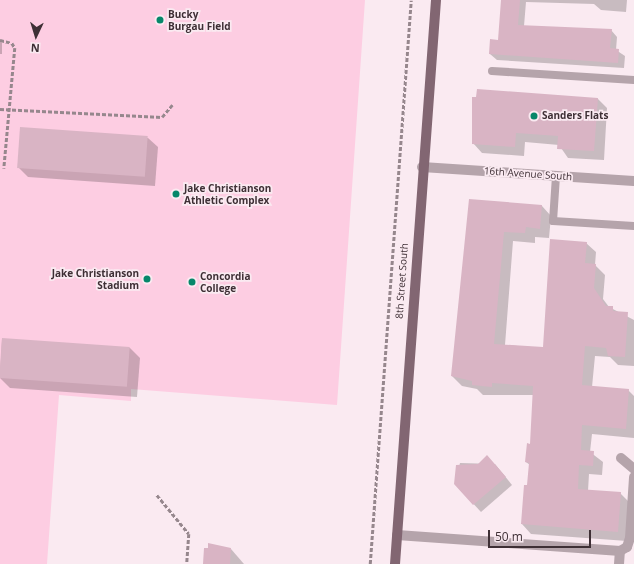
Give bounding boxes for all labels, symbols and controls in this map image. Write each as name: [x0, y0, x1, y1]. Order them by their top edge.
place label: Bucky Burgau Field: [168, 8, 231, 32]
marker: Bucky Burgau Field: [155, 15, 165, 25]
north arrow: [16, 16, 56, 56]
text: N: [30, 41, 40, 56]
place label: Sanders Flats: [542, 110, 608, 122]
marker: Sanders Flats: [529, 111, 539, 121]
street label: 16th Avenue South: [483, 165, 573, 183]
place label: Jake Christianson Athletic Complex: [184, 182, 271, 206]
marker: Jake Christianson Athletic Complex: [171, 189, 181, 199]
street label: 8th Street South: [393, 243, 411, 319]
place label: Jake Christianson Stadium: [52, 267, 139, 290]
place label: Concordia College: [200, 270, 250, 294]
marker: Jake Christianson Stadium: [142, 274, 152, 284]
marker: Concordia College: [187, 277, 197, 287]
scale bar: [490, 522, 593, 548]
text: 50 m: [495, 528, 523, 545]

